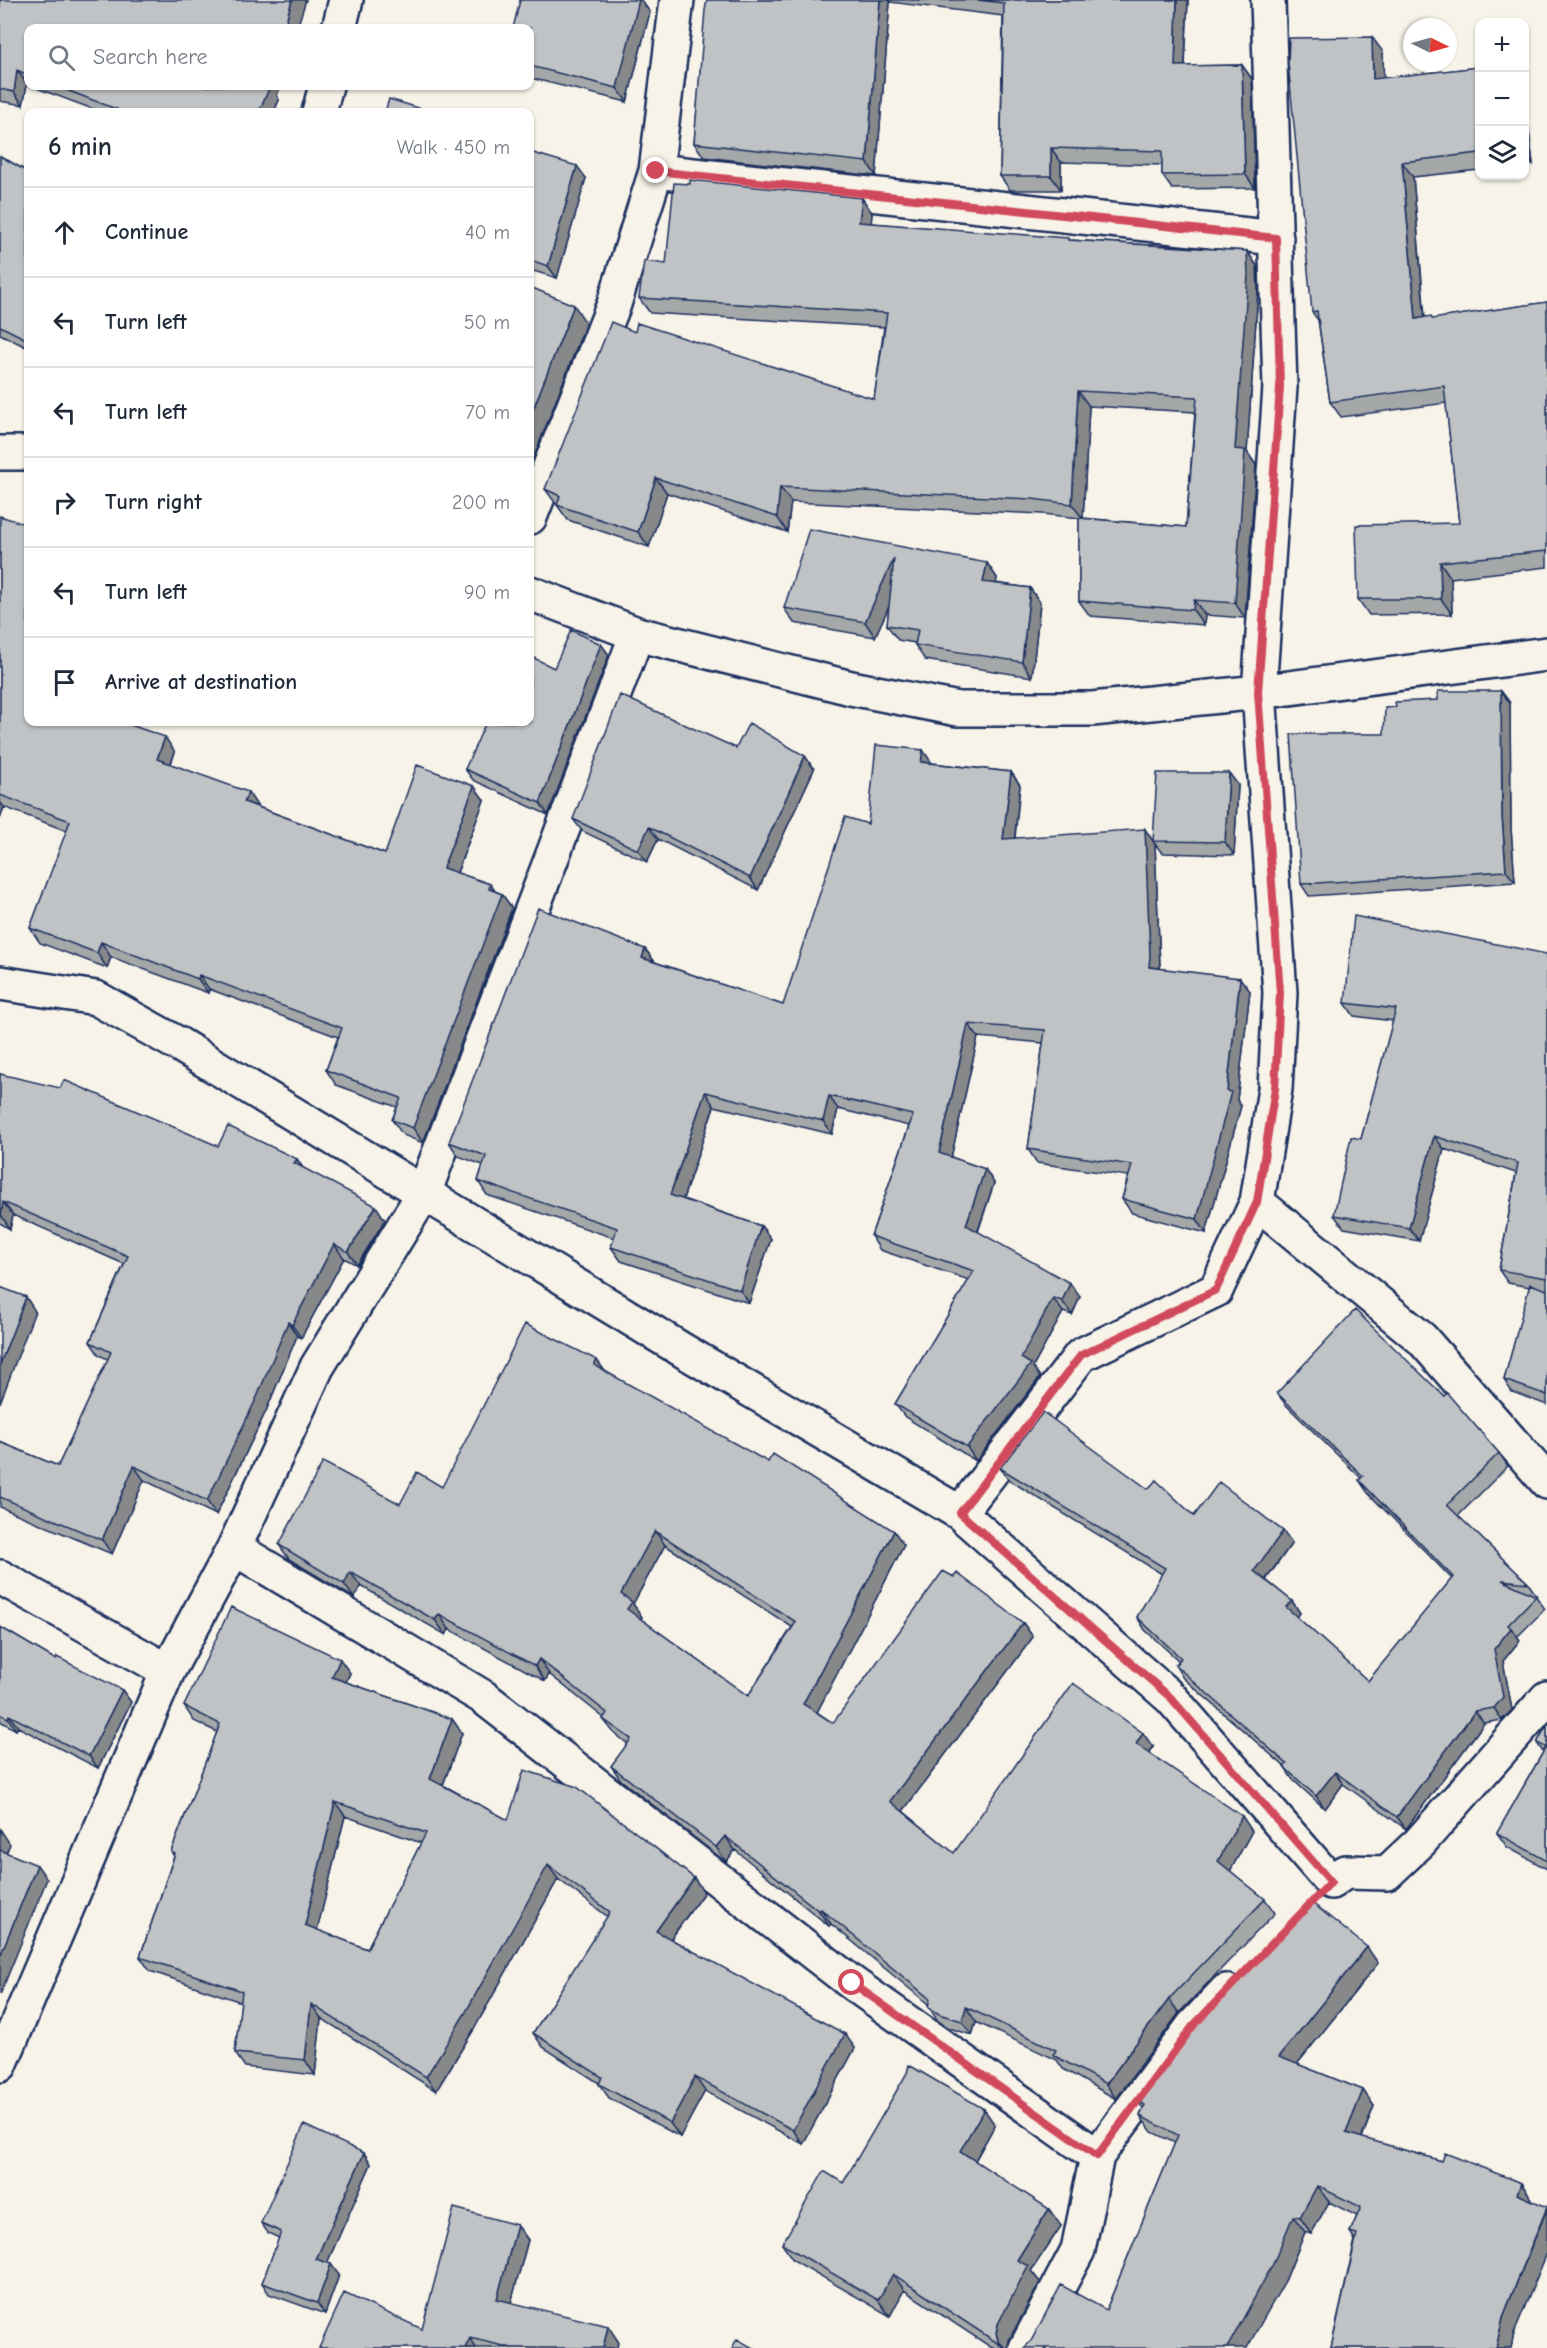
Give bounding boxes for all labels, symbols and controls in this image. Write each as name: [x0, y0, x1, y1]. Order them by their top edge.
north arrow: [1403, 18, 1457, 72]
map controls: [1475, 18, 1529, 180]
button: +: [1475, 18, 1529, 72]
search box: [24, 24, 534, 90]
icon: search: [45, 41, 78, 74]
text: Search here: [93, 44, 208, 70]
button: −: [1475, 72, 1529, 126]
button: layers: [1475, 126, 1529, 180]
text: 6 min: [48, 132, 112, 162]
text: Walk · 450 m: [397, 136, 510, 159]
route end: [642, 157, 668, 183]
icon: ahead: [48, 216, 81, 249]
text: Continue: [105, 219, 188, 245]
text: 40 m: [465, 221, 510, 244]
icon: left: [48, 306, 81, 339]
text: Turn left: [105, 309, 187, 335]
text: 50 m: [464, 311, 510, 334]
icon: left: [48, 396, 81, 429]
text: Turn left: [105, 399, 187, 425]
text: 70 m: [465, 401, 510, 424]
icon: right: [48, 486, 81, 519]
text: Turn right: [105, 489, 202, 515]
text: 200 m: [452, 491, 510, 514]
icon: left: [48, 576, 81, 609]
text: Turn left: [105, 579, 187, 605]
text: 90 m: [464, 581, 510, 604]
icon: arrive: [48, 666, 81, 699]
text: Arrive at destination: [105, 669, 297, 695]
route start: [838, 1969, 864, 1995]

